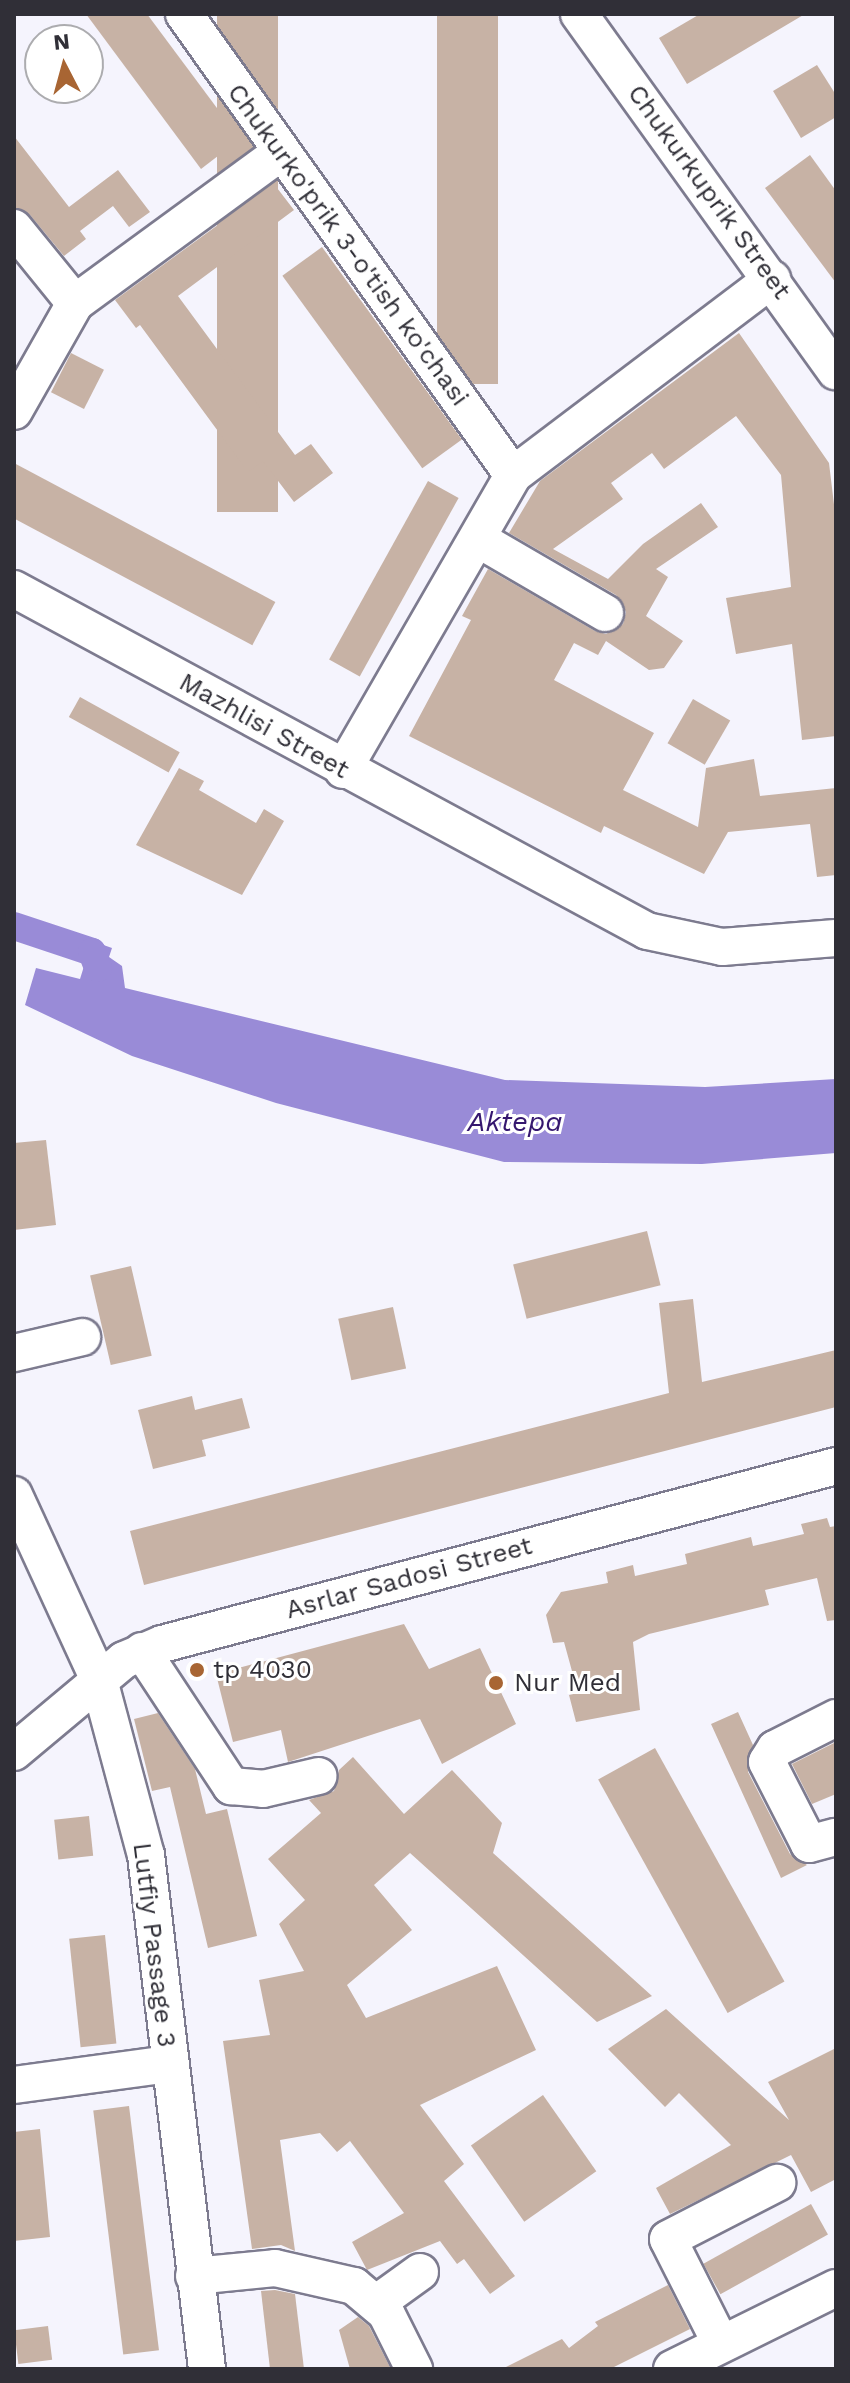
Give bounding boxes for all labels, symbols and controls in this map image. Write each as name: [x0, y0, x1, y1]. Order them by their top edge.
north arrow: [24, 24, 104, 104]
text: N: [52, 28, 71, 55]
street label: Chukurko'prik 3-o'tish ko'chasi: [220, 78, 476, 412]
street label: Chukurkuprik Street: [621, 79, 797, 305]
street label: Mazhlisi Street: [174, 666, 354, 786]
water label: Aktepa: [467, 1105, 563, 1139]
street label: Asrlar Sadosi Street: [282, 1530, 536, 1626]
place label: tp 4030: [213, 1654, 312, 1686]
marker: tp 4030: [188, 1661, 206, 1679]
place label: Nur Med: [514, 1667, 622, 1699]
marker: Nur Med: [485, 1672, 507, 1694]
street label: Lutfiy Passage 3: [126, 1841, 182, 2049]

